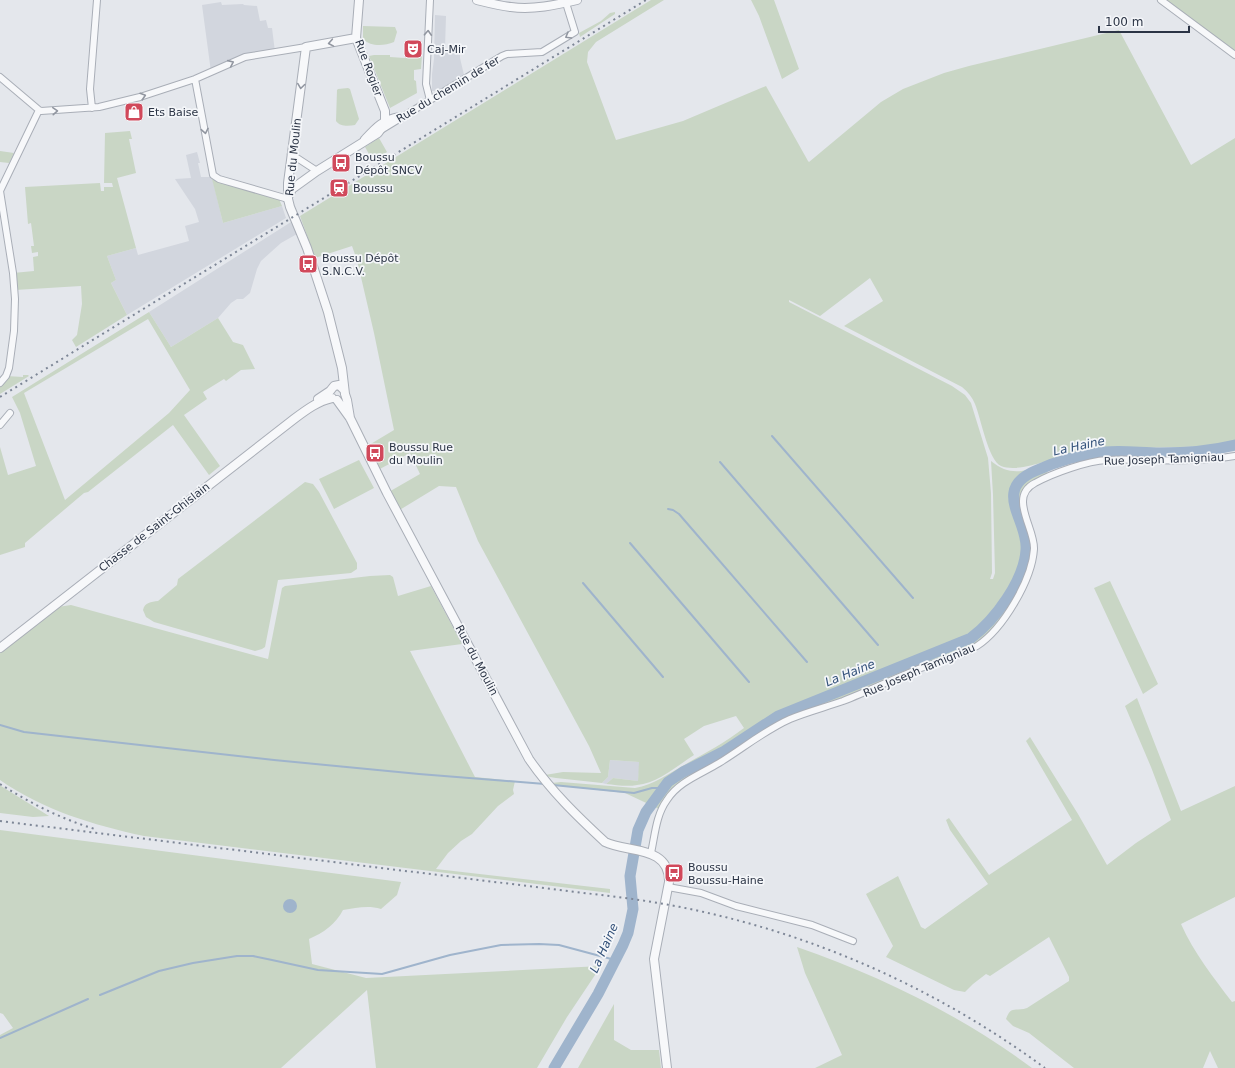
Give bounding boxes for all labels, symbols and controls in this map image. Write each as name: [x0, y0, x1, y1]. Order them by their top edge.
scale bar: [1099, 8, 1189, 34]
text: 100 m: [1105, 15, 1143, 29]
one-way arrow: [424, 30, 432, 36]
one-way arrow: [565, 32, 572, 39]
one-way arrow: [328, 38, 334, 46]
street label: Rue Rogier: [352, 38, 385, 99]
theatre icon: Caj-Mir: [402, 38, 424, 60]
place label: Caj-Mir: [427, 43, 466, 56]
street label: Rue du chemin de fer: [394, 53, 503, 125]
one-way arrow: [227, 60, 234, 68]
one-way arrow: [296, 83, 305, 89]
one-way arrow: [139, 92, 146, 101]
shop icon: Ets Baise: [123, 101, 145, 123]
one-way arrow: [52, 106, 58, 115]
place label: Ets Baise: [148, 106, 199, 119]
street label: Rue du Moulin: [283, 118, 304, 197]
one-way arrow: [200, 128, 209, 134]
place label: Boussu Dépôt SNCV: [355, 151, 423, 177]
bus stop icon: Boussu Dépôt SNCV: [330, 152, 352, 174]
station icon: Boussu: [328, 177, 350, 199]
place label: Boussu: [353, 182, 393, 195]
place label: Boussu Dépôt S.N.C.V.: [322, 252, 399, 278]
bus stop icon: Boussu Dépôt S.N.C.V.: [297, 253, 319, 275]
water label: La Haine: [1052, 434, 1106, 458]
place label: Boussu Rue du Moulin: [389, 441, 453, 467]
bus stop icon: Boussu Rue du Moulin: [364, 442, 386, 464]
street label: Rue Joseph Tamigniau: [1104, 451, 1224, 468]
street label: Chasse de Saint-Ghislain: [96, 480, 212, 575]
street label: Rue du Moulin: [452, 623, 501, 698]
street label: Rue Joseph Tamigniau: [861, 641, 977, 700]
water label: La Haine: [823, 657, 877, 689]
place label: Boussu Boussu-Haine: [688, 861, 764, 887]
bus stop icon: Boussu Boussu-Haine: [663, 862, 685, 884]
water label: La Haine: [587, 921, 621, 975]

